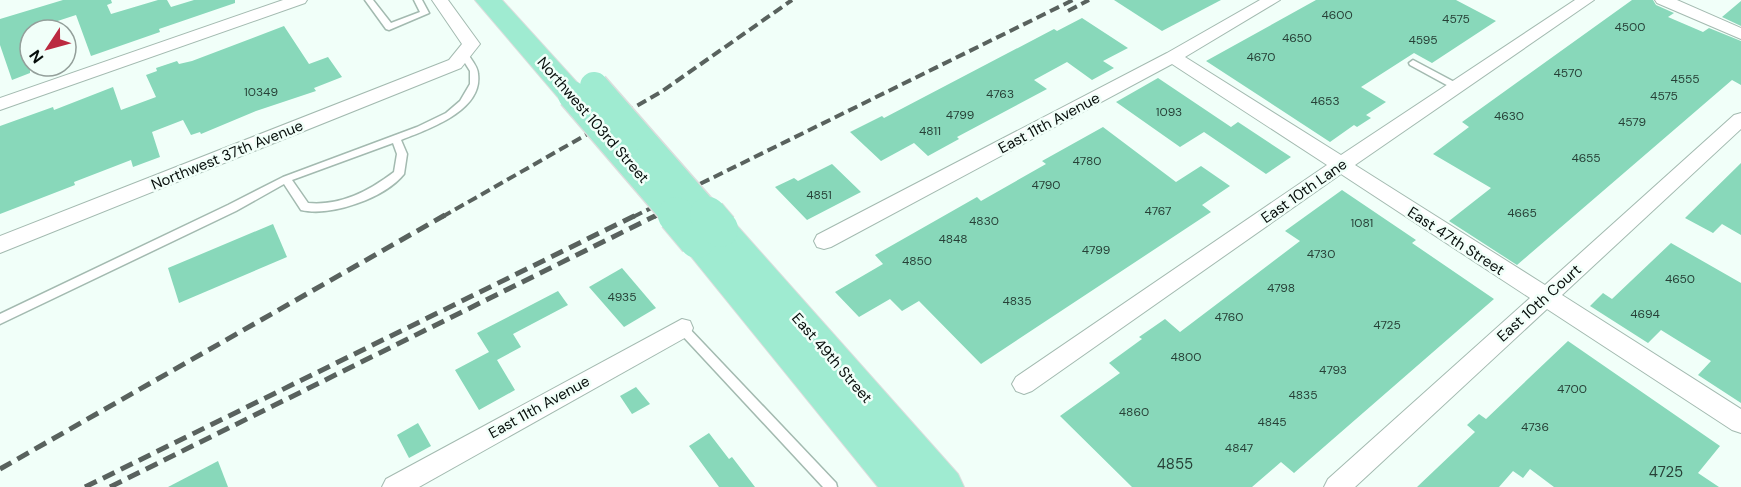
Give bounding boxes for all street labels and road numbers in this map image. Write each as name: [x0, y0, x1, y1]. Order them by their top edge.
street label: Northwest 103rd Street: [533, 53, 653, 187]
street label: East 11th Avenue: [995, 88, 1103, 158]
street label: Northwest 37th Avenue: [148, 115, 306, 195]
street label: East 10th Lane: [1257, 154, 1351, 228]
street label: East 47th Street: [1404, 202, 1508, 280]
street label: East 10th Court: [1493, 260, 1585, 346]
street label: East 49th Street: [787, 309, 877, 407]
street label: East 11th Avenue: [485, 371, 593, 443]

